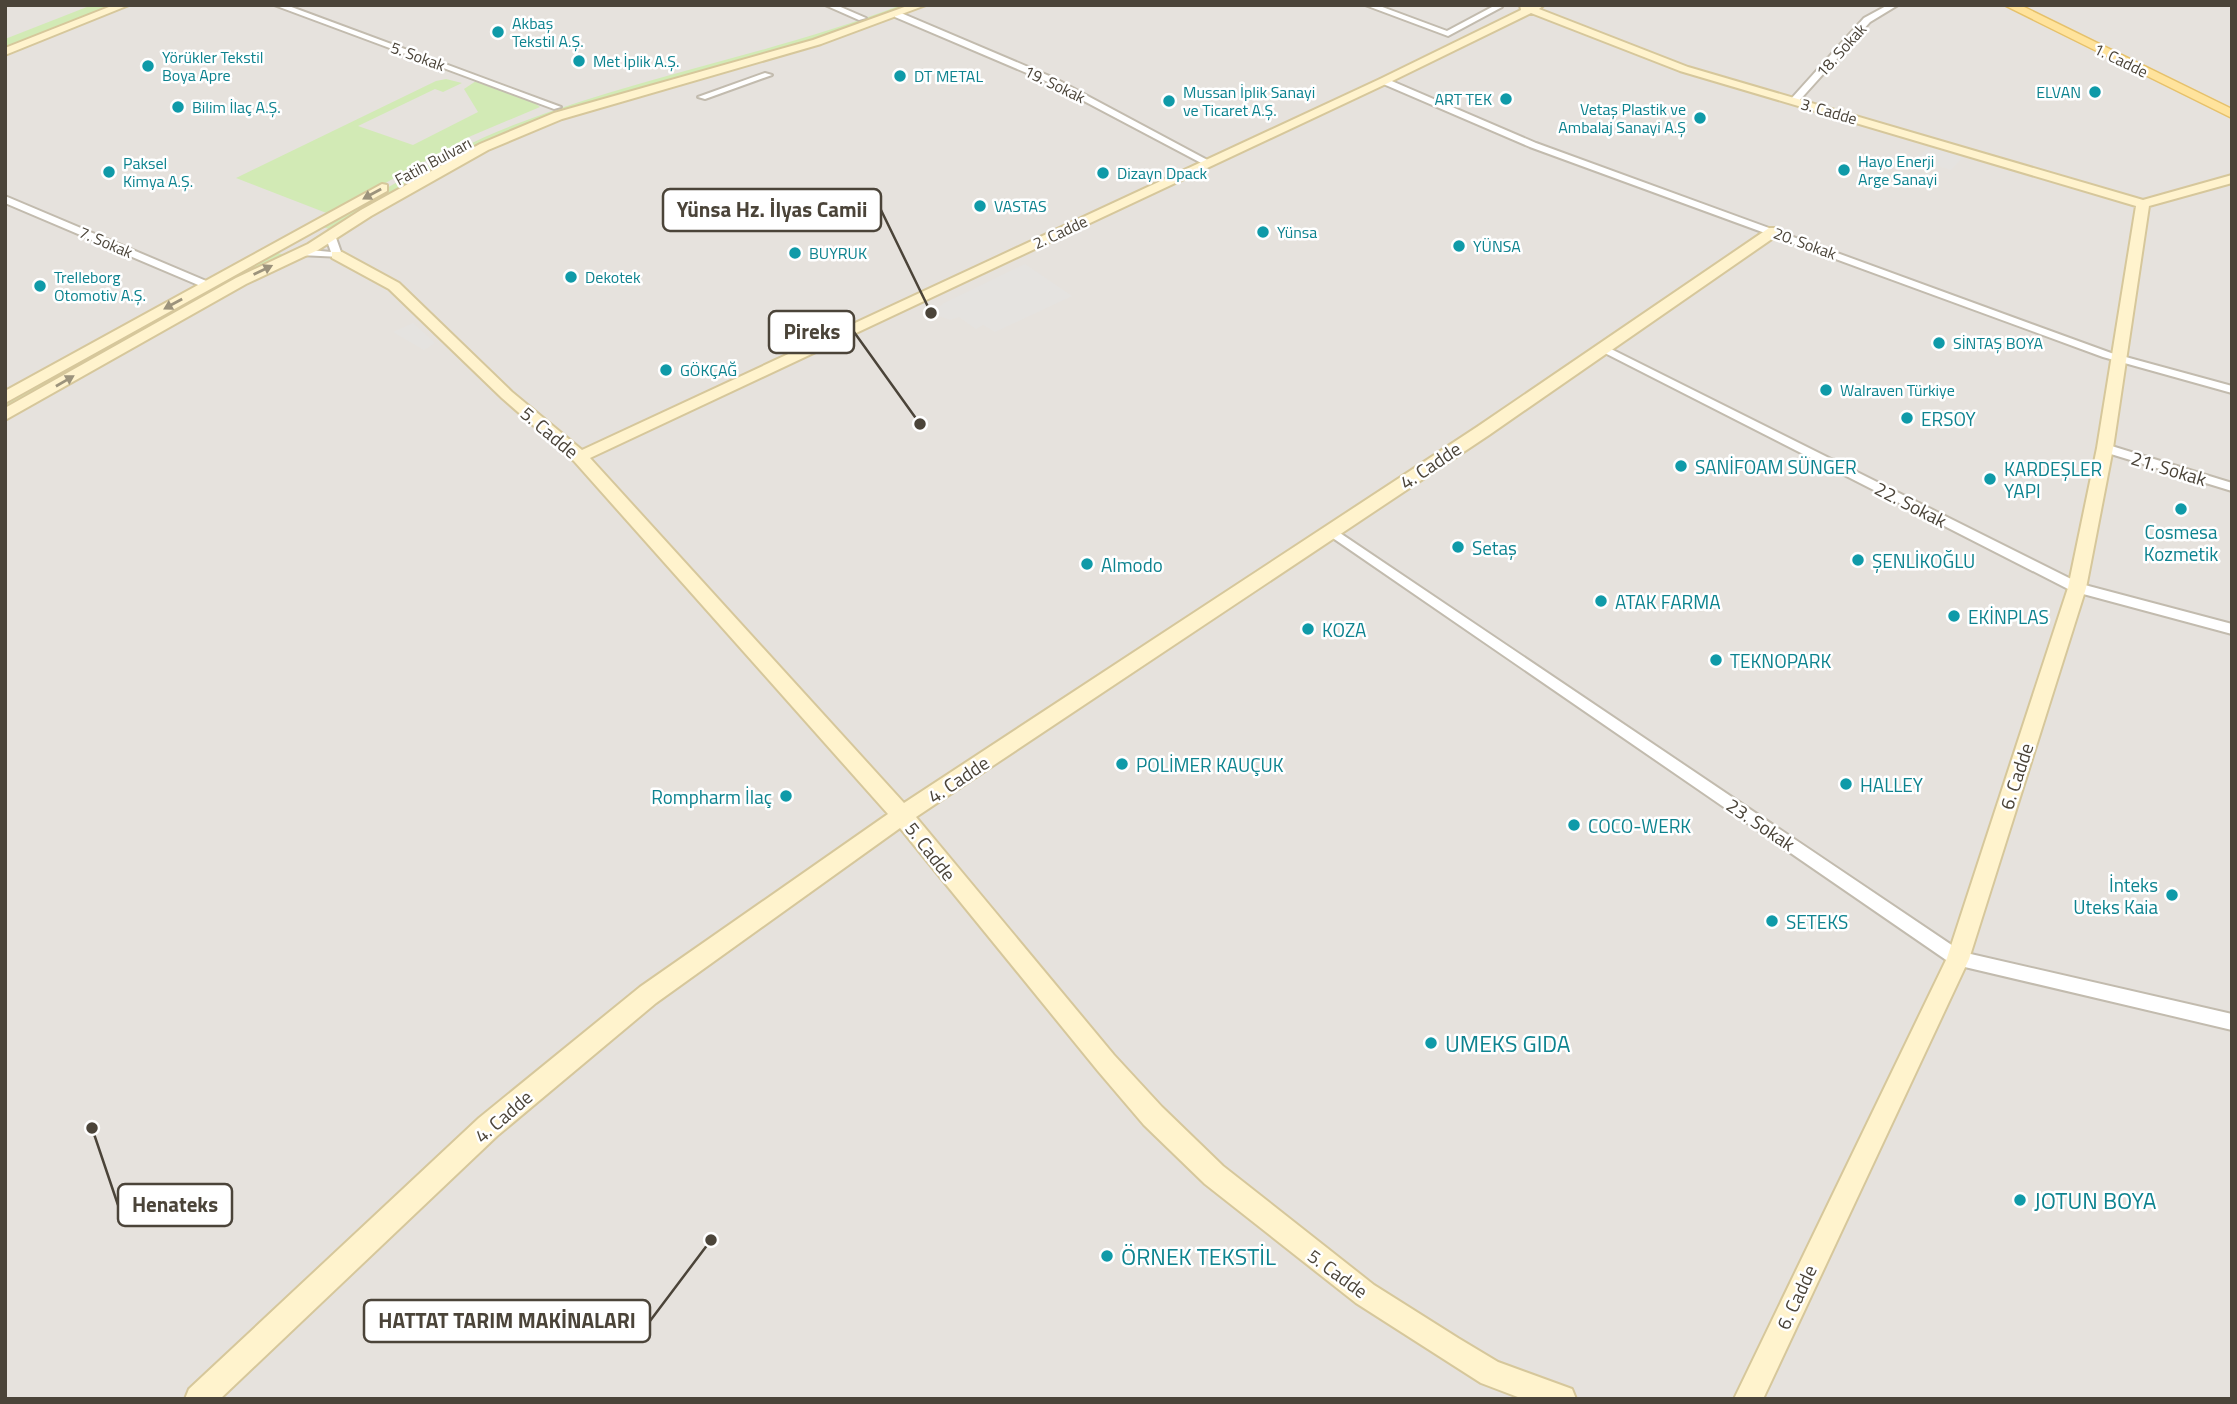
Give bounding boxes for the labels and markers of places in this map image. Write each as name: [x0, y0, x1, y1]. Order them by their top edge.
place label: Akbaş Tekstil A.Ş.: [512, 11, 584, 53]
marker: Akbaş Tekstil A.Ş.: [490, 24, 506, 40]
place label: Yörükler Tekstil Boya Apre: [162, 45, 263, 87]
place label: Met İplik A.Ş.: [593, 49, 679, 73]
marker: Met İplik A.Ş.: [571, 53, 587, 69]
marker: Yörükler Tekstil Boya Apre: [140, 58, 156, 74]
place label: DT METAL: [914, 64, 983, 88]
marker: DT METAL: [892, 68, 908, 84]
place label: Mussan İplik Sanayi ve Ticaret A.Ş.: [1183, 80, 1315, 122]
place label: ELVAN: [2036, 80, 2081, 104]
marker: ELVAN: [2087, 84, 2103, 100]
place label: ART TEK: [1434, 87, 1492, 111]
marker: ART TEK: [1498, 91, 1514, 107]
marker: Mussan İplik Sanayi ve Ticaret A.Ş.: [1161, 93, 1177, 109]
place label: Bilim İlaç A.Ş.: [192, 95, 281, 119]
place label: Vetaş Plastik ve Ambalaj Sanayi A.Ş: [1558, 97, 1686, 139]
marker: Bilim İlaç A.Ş.: [170, 99, 186, 115]
marker: Vetaş Plastik ve Ambalaj Sanayi A.Ş: [1692, 110, 1708, 126]
place label: Hayo Enerji Arge Sanayi: [1858, 149, 1937, 191]
place label: Paksel Kimya A.Ş.: [123, 151, 193, 193]
place label: Dizayn Dpack: [1117, 161, 1208, 185]
marker: Hayo Enerji Arge Sanayi: [1836, 162, 1852, 178]
marker: Paksel Kimya A.Ş.: [101, 164, 117, 180]
marker: Dizayn Dpack: [1095, 165, 1111, 181]
callout: Yünsa Hz. İlyas Camii: [663, 189, 881, 231]
place label: VASTAS: [994, 194, 1047, 218]
marker: VASTAS: [972, 198, 988, 214]
place label: Yünsa: [1277, 220, 1317, 244]
marker: Yünsa: [1255, 224, 1271, 240]
place label: YÜNSA: [1473, 234, 1521, 258]
marker: YÜNSA: [1451, 238, 1467, 254]
place label: BUYRUK: [809, 241, 867, 265]
marker: BUYRUK: [787, 245, 803, 261]
place label: Trelleborg Otomotiv A.Ş.: [54, 265, 146, 307]
place label: Dekotek: [585, 265, 641, 289]
marker: Dekotek: [563, 269, 579, 285]
marker: Trelleborg Otomotiv A.Ş.: [32, 278, 48, 294]
callout: Pireks: [769, 311, 854, 353]
place label: SİNTAŞ BOYA: [1953, 331, 2044, 355]
marker: SİNTAŞ BOYA: [1931, 335, 1947, 351]
place label: GÖKÇAĞ: [680, 358, 737, 382]
marker: GÖKÇAĞ: [658, 362, 674, 378]
place label: Walraven Türkiye: [1840, 378, 1955, 402]
marker: Walraven Türkiye: [1818, 382, 1834, 398]
place label: ERSOY: [1921, 404, 1977, 433]
marker: ERSOY: [1899, 410, 1915, 426]
place label: SANİFOAM SÜNGER: [1695, 452, 1857, 481]
place label: KARDEŞLER YAPI: [2004, 454, 2102, 505]
marker: SANİFOAM SÜNGER: [1673, 458, 1689, 474]
marker: KARDEŞLER YAPI: [1982, 471, 1998, 487]
marker: Cosmesa Kozmetik: [2173, 501, 2189, 517]
place label: Cosmesa Kozmetik: [2144, 517, 2218, 568]
place label: Setaş: [1472, 533, 1517, 562]
marker: Setaş: [1450, 539, 1466, 555]
place label: ŞENLİKOĞLU: [1872, 546, 1975, 575]
place label: Almodo: [1101, 550, 1163, 579]
marker: ŞENLİKOĞLU: [1850, 552, 1866, 568]
marker: Almodo: [1079, 556, 1095, 572]
place label: ATAK FARMA: [1615, 587, 1721, 616]
marker: ATAK FARMA: [1593, 593, 1609, 609]
place label: EKİNPLAS: [1968, 602, 2049, 631]
marker: EKİNPLAS: [1946, 608, 1962, 624]
place label: KOZA: [1322, 615, 1366, 644]
marker: KOZA: [1300, 621, 1316, 637]
place label: TEKNOPARK: [1730, 646, 1831, 675]
marker: TEKNOPARK: [1708, 652, 1724, 668]
place label: POLİMER KAUÇUK: [1136, 750, 1284, 779]
marker: POLİMER KAUÇUK: [1114, 756, 1130, 772]
place label: HALLEY: [1860, 770, 1924, 799]
marker: HALLEY: [1838, 776, 1854, 792]
place label: Rompharm İlaç: [651, 782, 772, 811]
marker: Rompharm İlaç: [778, 788, 794, 804]
place label: COCO-WERK: [1588, 811, 1691, 840]
marker: COCO-WERK: [1566, 817, 1582, 833]
place label: İnteks Uteks Kaia: [2073, 870, 2158, 921]
marker: İnteks Uteks Kaia: [2164, 887, 2180, 903]
place label: SETEKS: [1786, 907, 1848, 936]
marker: SETEKS: [1764, 913, 1780, 929]
place label: UMEKS GIDA: [1445, 1026, 1571, 1061]
marker: UMEKS GIDA: [1423, 1035, 1439, 1051]
place label: JOTUN BOYA: [2034, 1183, 2157, 1218]
callout: Henateks: [118, 1184, 232, 1226]
marker: JOTUN BOYA: [2012, 1192, 2028, 1208]
place label: ÖRNEK TEKSTİL: [1121, 1239, 1276, 1274]
marker: ÖRNEK TEKSTİL: [1099, 1248, 1115, 1264]
callout: HATTAT TARIM MAKİNALARI: [364, 1300, 650, 1342]

